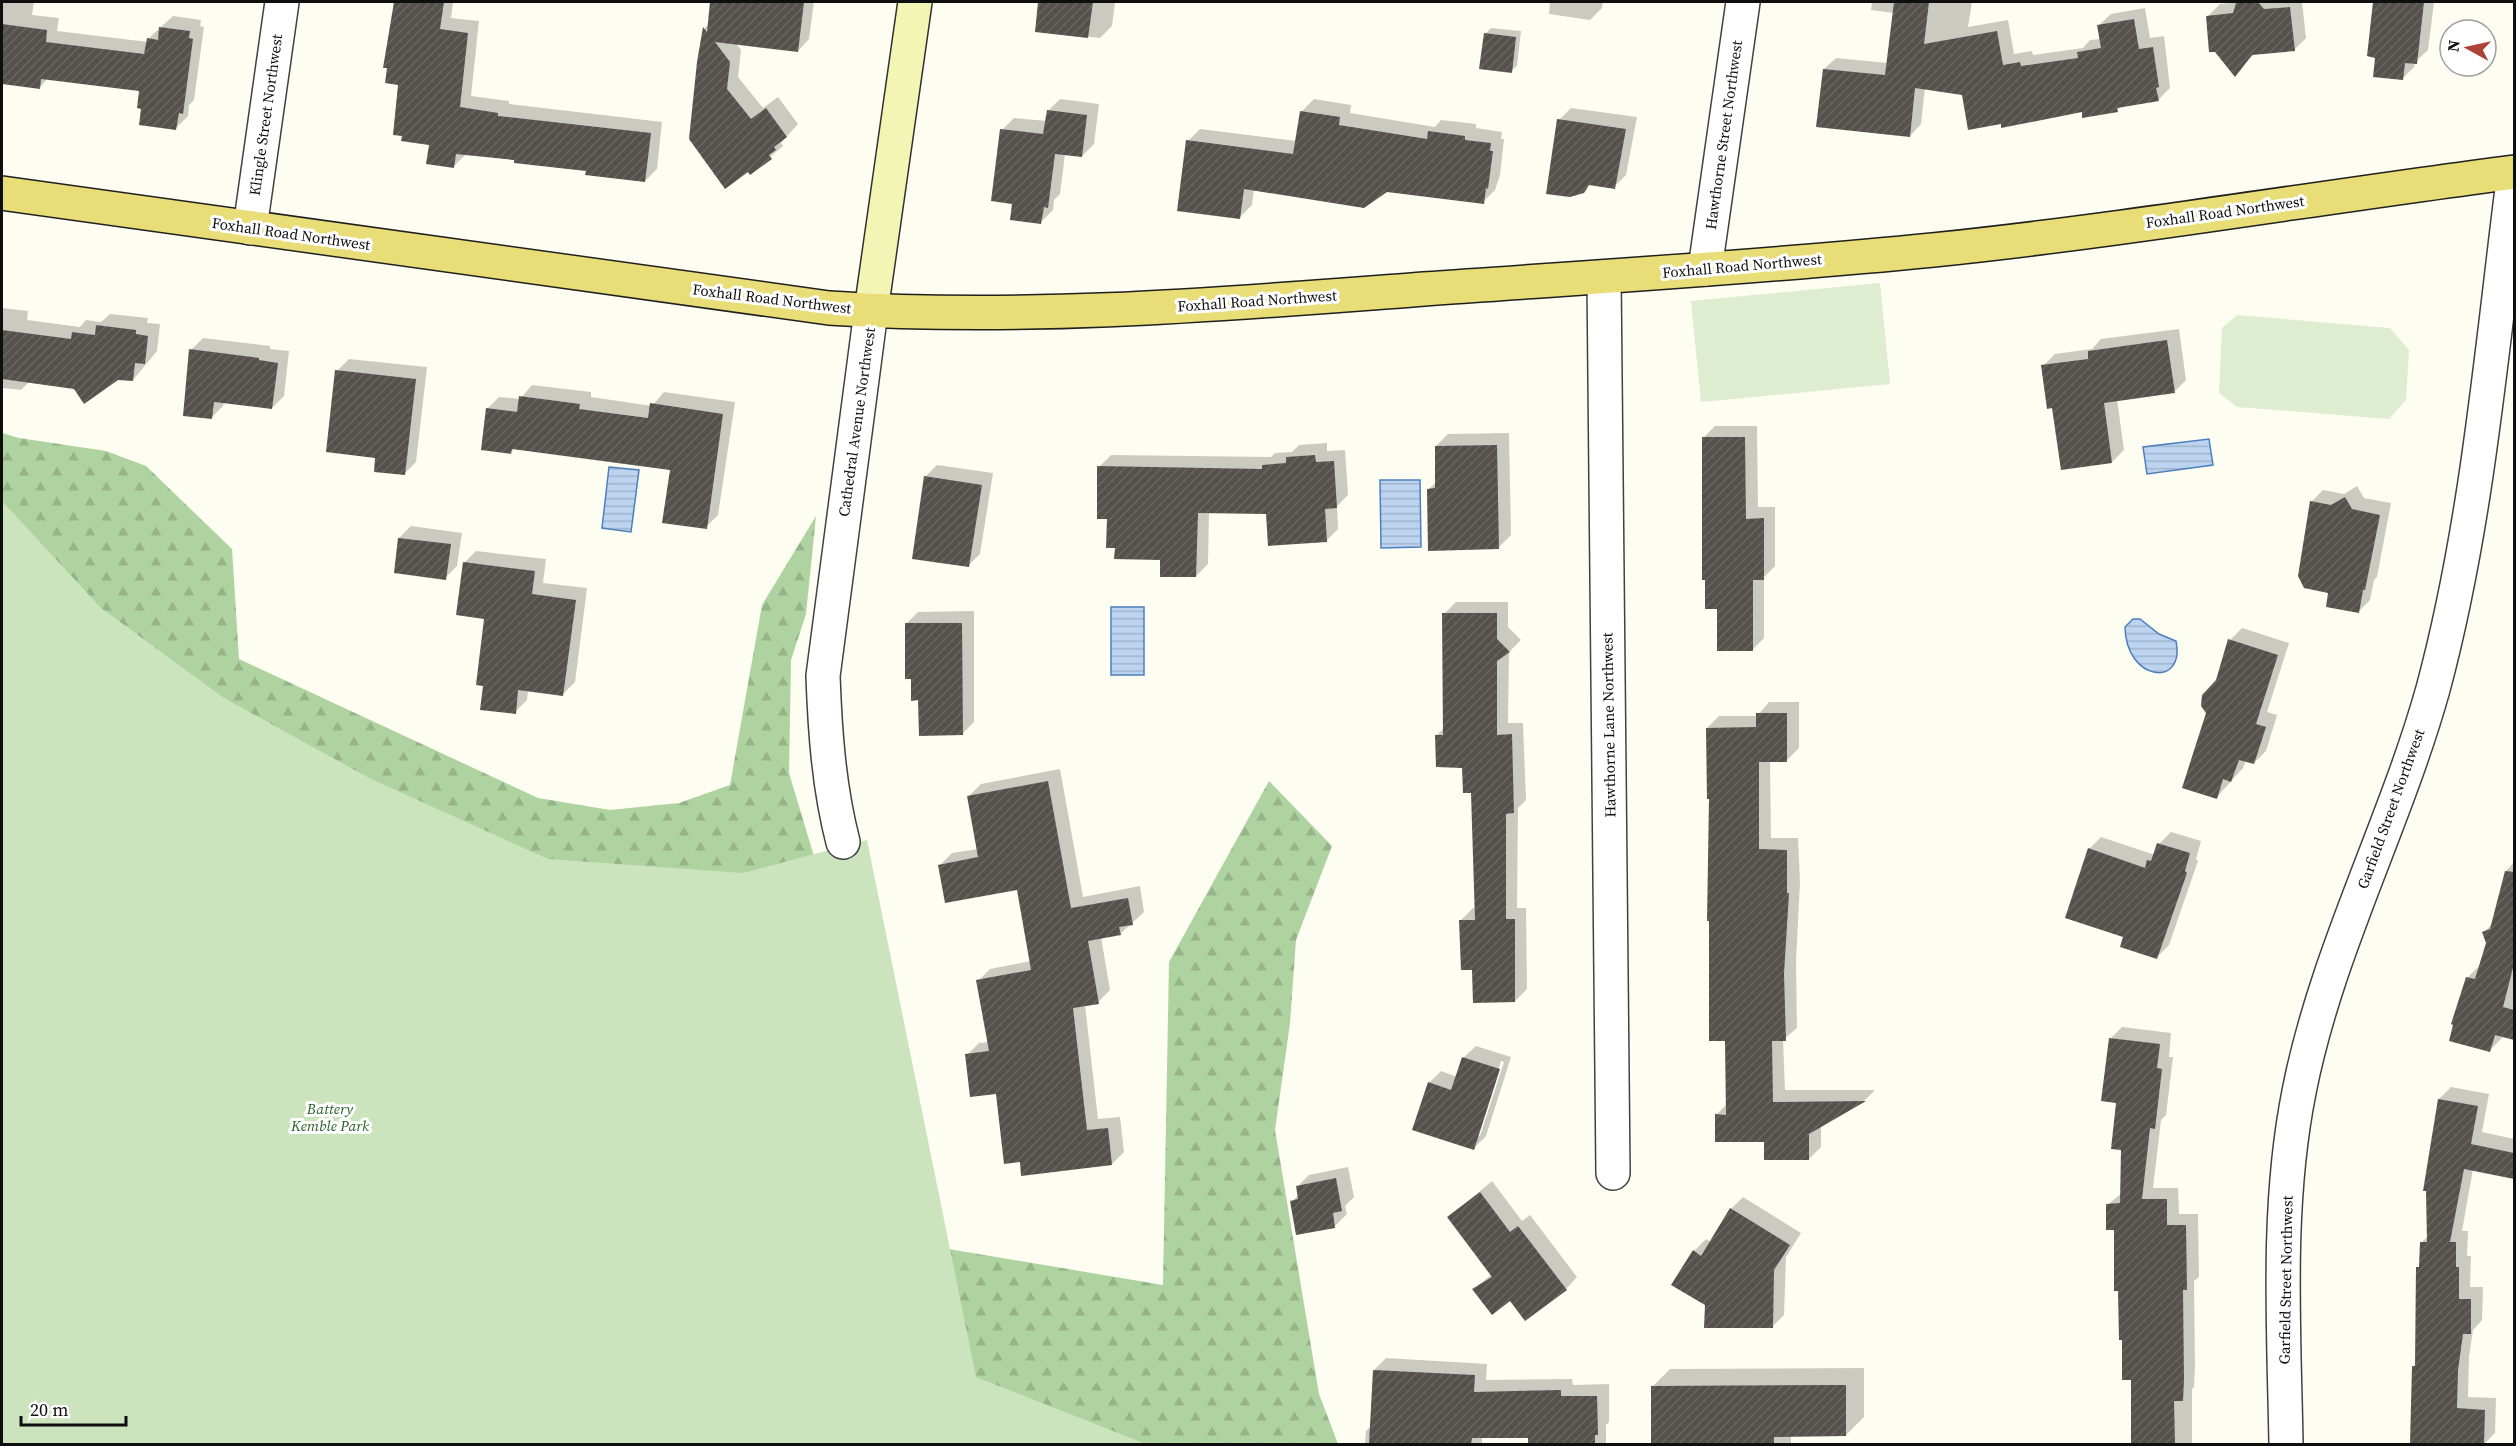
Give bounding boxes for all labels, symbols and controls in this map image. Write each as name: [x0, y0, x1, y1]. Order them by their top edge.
north arrow: [2438, 18, 2498, 78]
street label: Klingle Street Northwest: [244, 33, 287, 197]
text: N: [2441, 38, 2465, 53]
street label: Hawthorne Street Northwest: [1700, 39, 1747, 231]
street label: Foxhall Road Northwest: [2144, 190, 2306, 233]
street label: Foxhall Road Northwest: [210, 212, 372, 255]
street label: Foxhall Road Northwest: [1661, 248, 1823, 283]
street label: Foxhall Road Northwest: [691, 278, 853, 319]
street label: Foxhall Road Northwest: [1177, 284, 1338, 317]
street label: Cathedral Avenue Northwest: [833, 326, 880, 518]
street label: Hawthorne Lane Northwest: [1596, 632, 1621, 818]
street label: Garfield Street Northwest: [2352, 726, 2429, 892]
park label: Battery Kemble Park: [290, 1098, 370, 1136]
street label: Garfield Street Northwest: [2274, 1195, 2297, 1365]
scale bar: [21, 1389, 126, 1427]
text: 20 m: [30, 1397, 68, 1422]

